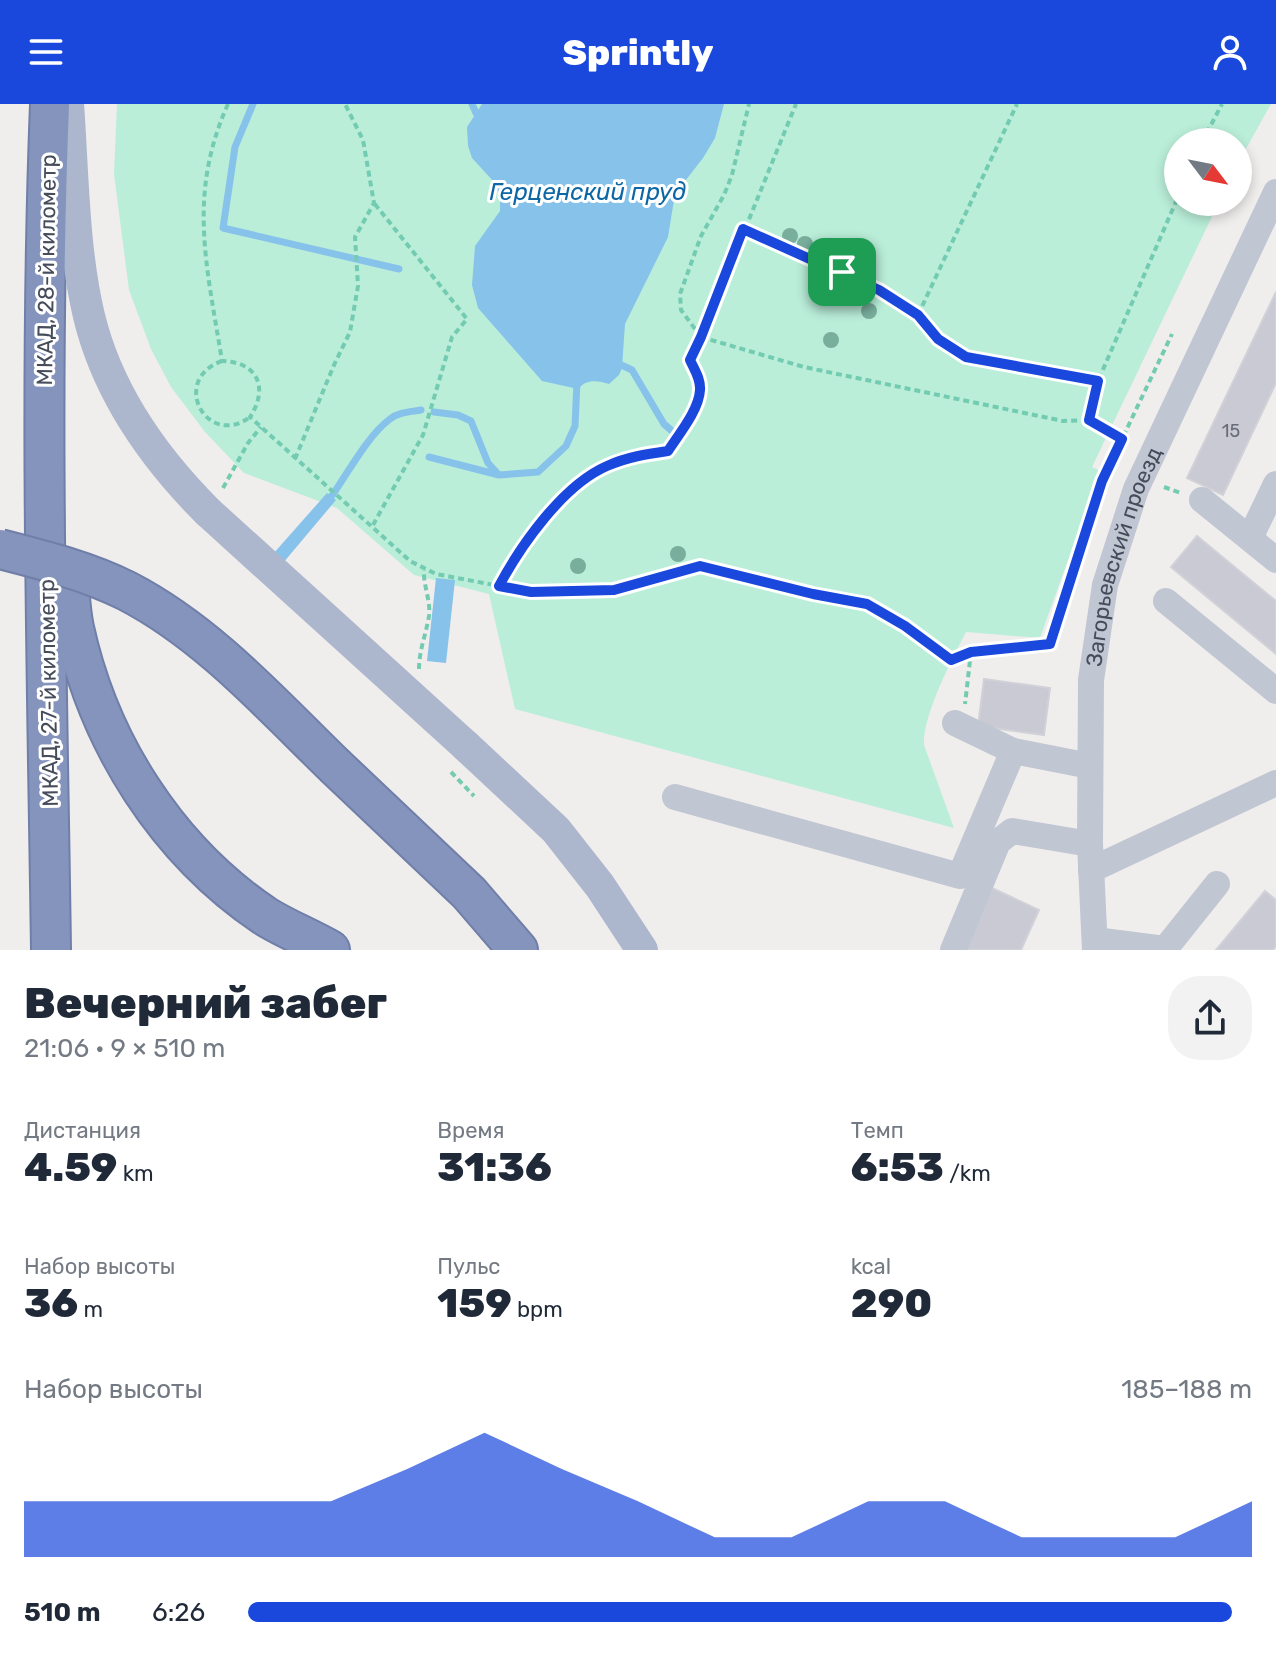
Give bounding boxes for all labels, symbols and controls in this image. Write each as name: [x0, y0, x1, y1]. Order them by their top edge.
icon: menu: [24, 30, 68, 74]
icon: person: [1208, 30, 1252, 74]
text: Sprintly: [563, 31, 713, 74]
north arrow: [1164, 128, 1252, 216]
map controls: [1164, 128, 1252, 216]
street label: МКАД, 28-й километр: [31, 154, 62, 386]
water label: Герценский пруд: [490, 178, 686, 206]
pin: [808, 238, 876, 306]
icon: arrive: [820, 250, 864, 294]
house number: 15: [1222, 420, 1240, 442]
street label: Загорьевский проезд: [1080, 443, 1168, 668]
street label: МКАД, 27-й километр: [33, 579, 64, 807]
button: share: [1168, 976, 1252, 1060]
text: Вечерний забег: [24, 977, 387, 1029]
text: 21:06 · 9 × 510 m: [24, 1033, 225, 1064]
text: Дистанция: [24, 1117, 141, 1144]
text: Время: [437, 1117, 504, 1144]
text: Темп: [851, 1117, 904, 1144]
text: 4.59: [24, 1144, 117, 1191]
text: 31:36: [437, 1144, 552, 1191]
text: 6:53: [851, 1144, 944, 1191]
text: km: [117, 1160, 154, 1187]
text: /km: [944, 1160, 991, 1187]
text: Набор высоты: [24, 1253, 175, 1280]
text: Пульс: [437, 1253, 500, 1280]
text: kcal: [851, 1253, 891, 1280]
text: 36: [24, 1280, 78, 1327]
text: 159: [437, 1280, 512, 1327]
text: 290: [851, 1280, 932, 1327]
text: m: [78, 1296, 103, 1323]
text: bpm: [512, 1296, 563, 1323]
text: Набор высоты: [24, 1374, 203, 1405]
text: 185–188 m: [1121, 1374, 1252, 1405]
text: 510 m: [24, 1597, 101, 1628]
text: 6:26: [152, 1597, 205, 1628]

